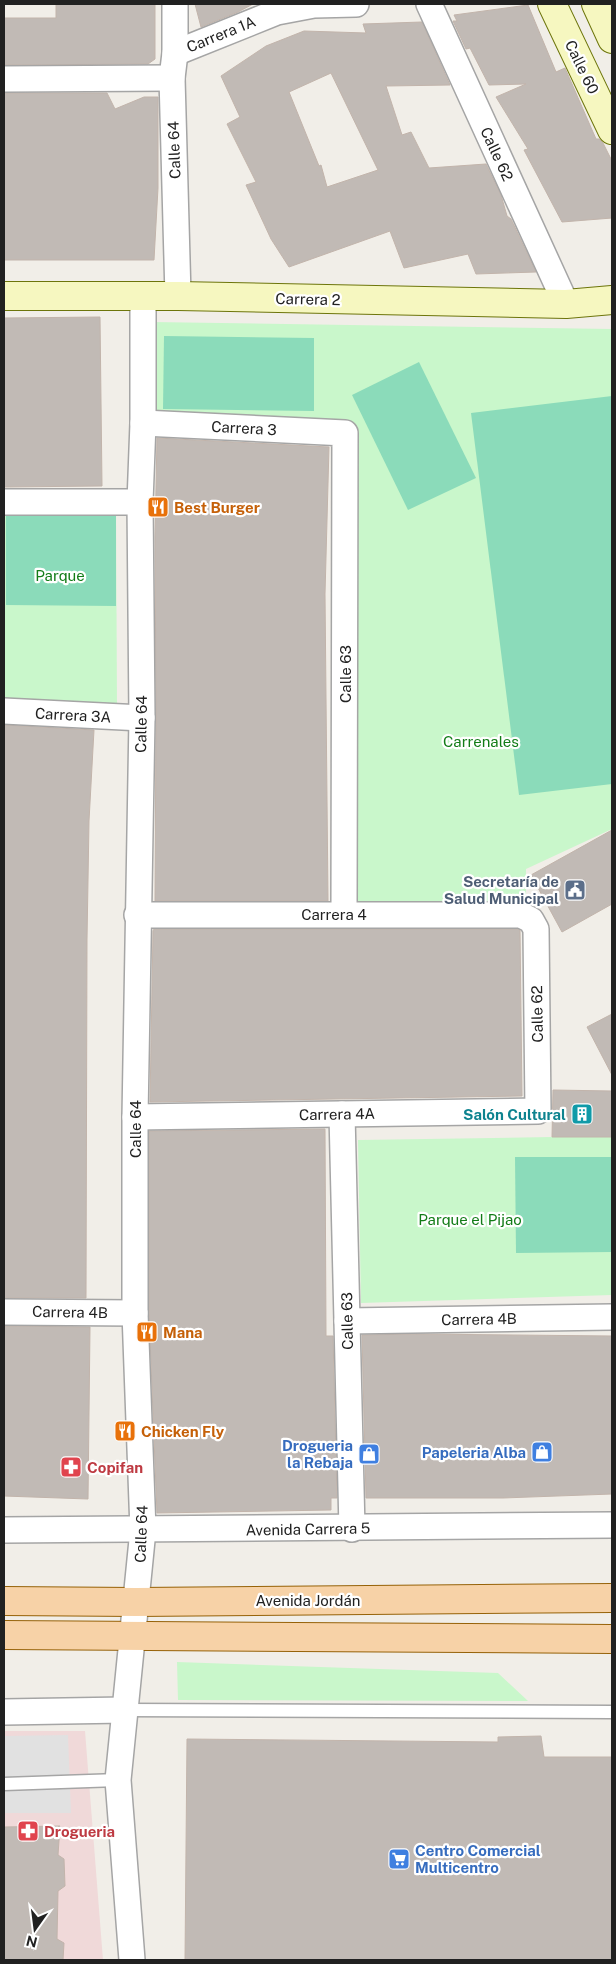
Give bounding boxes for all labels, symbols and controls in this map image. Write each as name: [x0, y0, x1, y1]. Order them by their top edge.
street label: Carrera 1A: [184, 12, 258, 56]
street label: Calle 60: [562, 37, 602, 97]
street label: Calle 64: [164, 121, 184, 179]
street label: Calle 62: [477, 124, 517, 184]
street label: Carrera 2: [275, 290, 341, 308]
street label: Carrera 3: [211, 418, 277, 438]
restaurant icon: Best Burger: [146, 495, 170, 519]
place label: Best Burger: [174, 499, 260, 516]
park label: Parque: [35, 567, 85, 584]
street label: Calle 63: [337, 645, 354, 703]
street label: Calle 64: [132, 695, 150, 753]
street label: Carrera 3A: [34, 705, 112, 726]
park label: Carrenales: [443, 733, 519, 750]
place label: Secretaría de Salud Municipal: [444, 873, 559, 907]
public building icon: Secretaría de Salud Municipal: [563, 878, 587, 902]
street label: Carrera 4: [301, 906, 367, 923]
street label: Calle 62: [528, 985, 546, 1043]
street label: Calle 64: [127, 1100, 144, 1158]
building icon: Salón Cultural: [570, 1102, 594, 1126]
street label: Carrera 4A: [299, 1105, 376, 1123]
place label: Salón Cultural: [463, 1106, 566, 1123]
park label: Parque el Pijao: [418, 1211, 522, 1228]
street label: Calle 63: [338, 1292, 356, 1350]
street label: Carrera 4B: [32, 1303, 108, 1321]
street label: Carrera 4B: [441, 1310, 517, 1328]
restaurant icon: Mana: [135, 1320, 159, 1344]
place label: Mana: [163, 1324, 203, 1341]
restaurant icon: Chicken Fly: [113, 1419, 137, 1443]
place label: Chicken Fly: [141, 1423, 225, 1440]
place label: Drogueria la Rebaja: [282, 1437, 353, 1471]
shop icon: Papeleria Alba: [530, 1440, 554, 1464]
shop icon: Drogueria la Rebaja: [357, 1442, 381, 1466]
place label: Papeleria Alba: [422, 1444, 526, 1461]
pharmacy icon: Copifan: [59, 1455, 83, 1479]
place label: Copifan: [87, 1459, 143, 1476]
street label: Calle 64: [131, 1505, 151, 1563]
street label: Avenida Carrera 5: [246, 1519, 370, 1539]
street label: Avenida Jordán: [256, 1592, 360, 1609]
pharmacy icon: Drogueria: [16, 1819, 40, 1843]
place label: Drogueria: [44, 1823, 115, 1840]
place label: Centro Comercial Multicentro: [415, 1842, 541, 1876]
supermarket icon: Centro Comercial Multicentro: [387, 1847, 411, 1871]
north arrow: [10, 1904, 60, 1954]
text: N: [25, 1933, 39, 1951]

